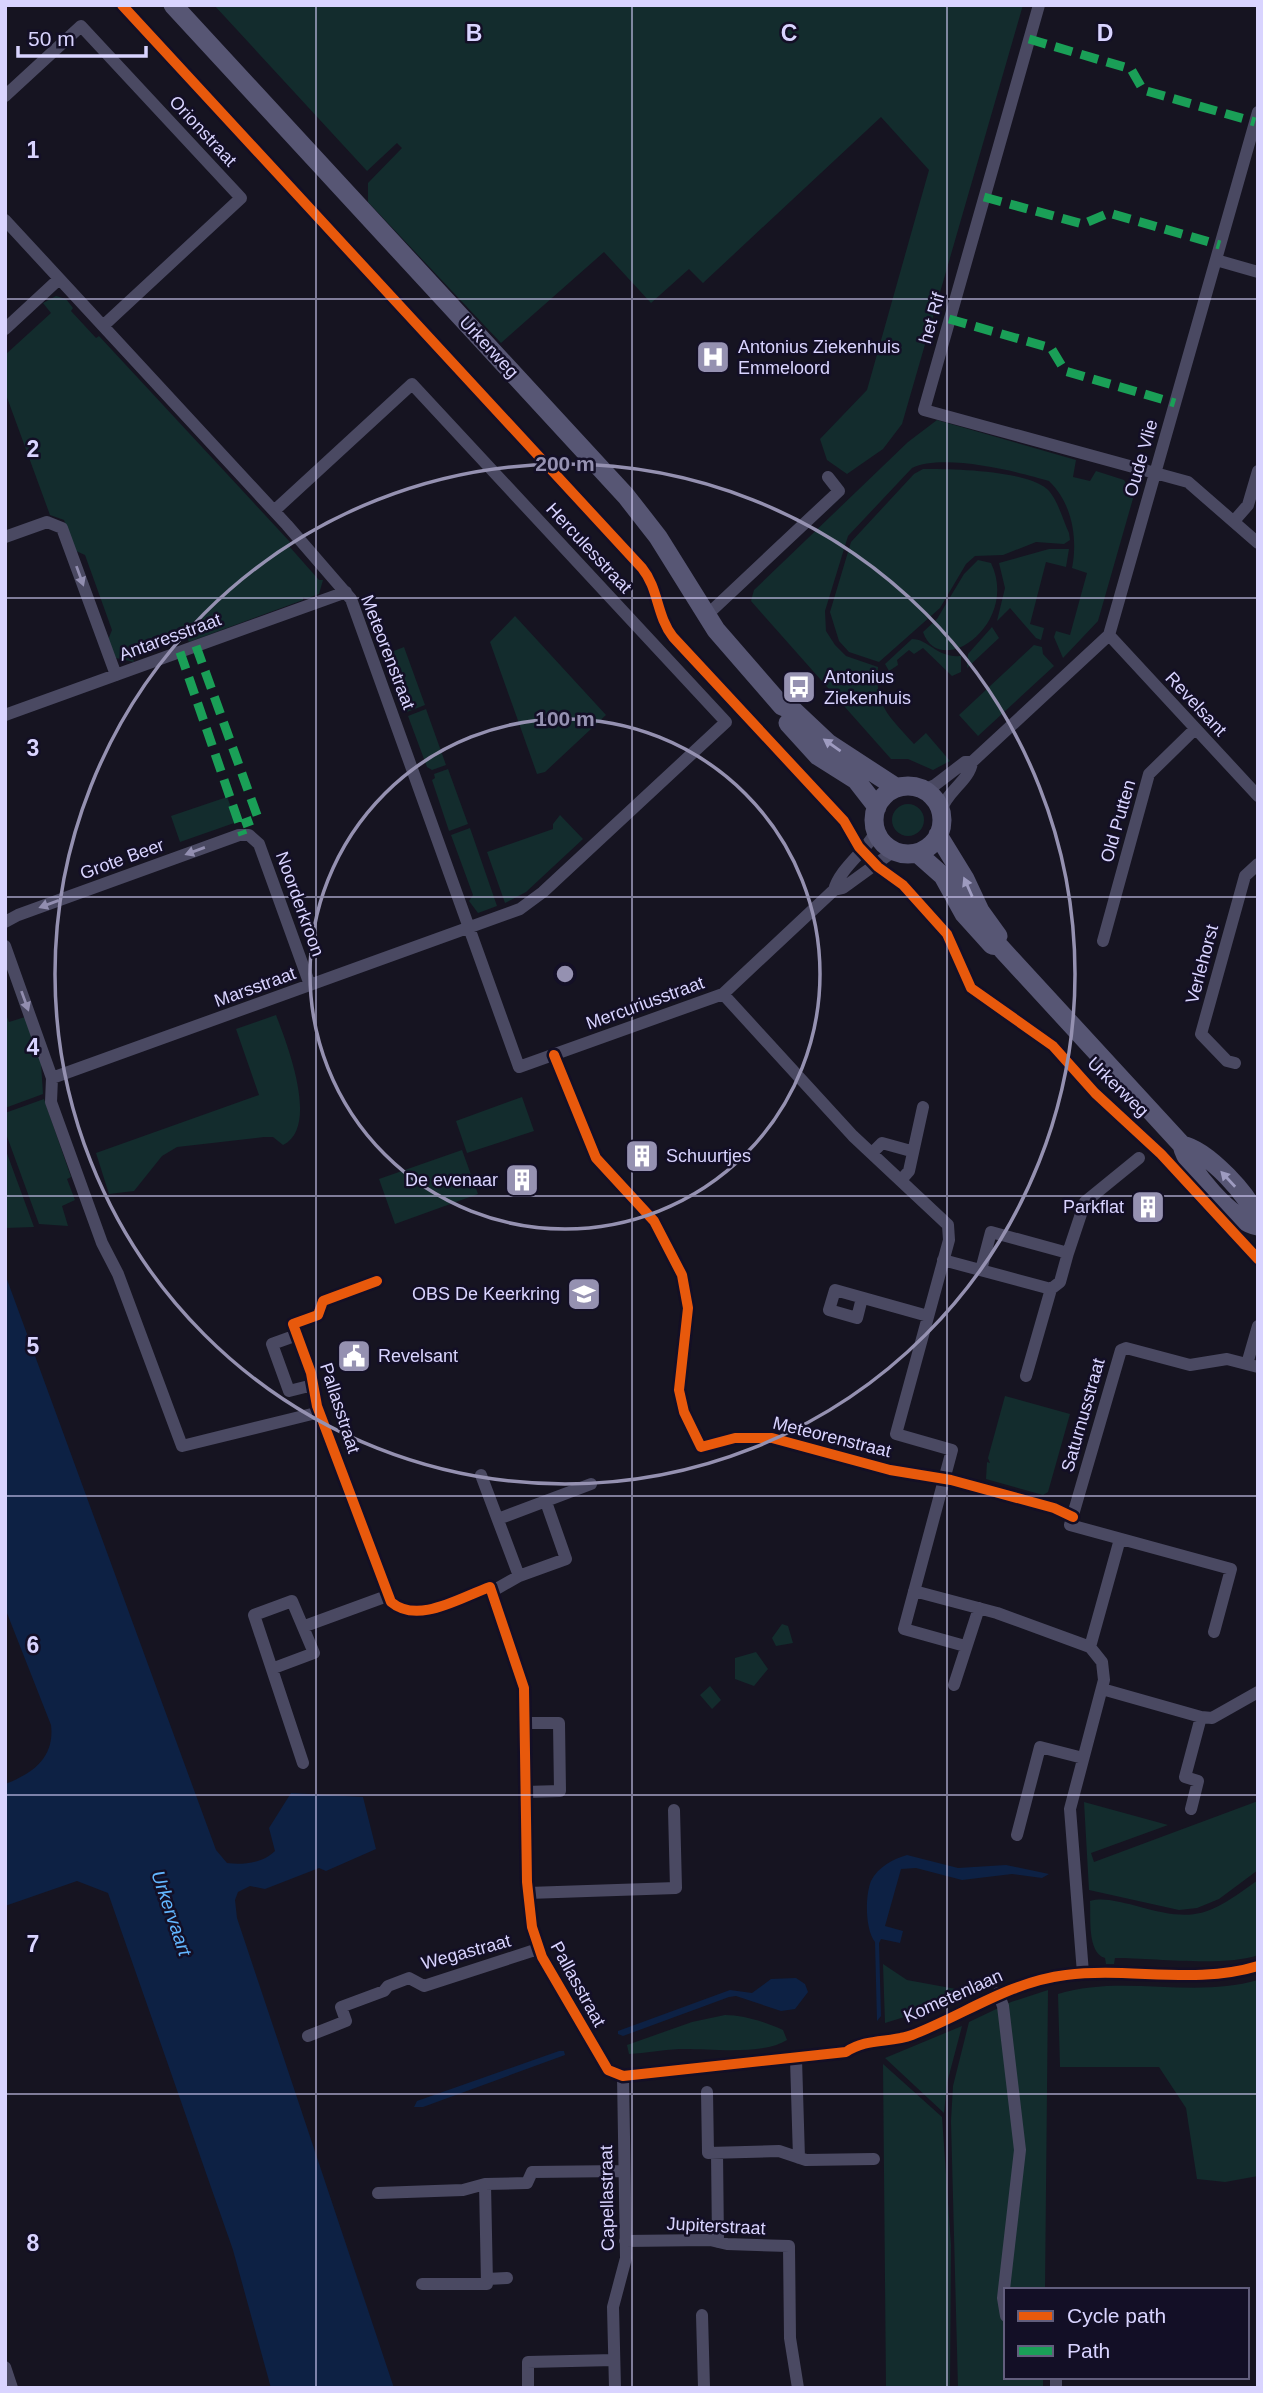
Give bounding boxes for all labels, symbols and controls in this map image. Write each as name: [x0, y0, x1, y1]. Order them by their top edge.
scale bar: [18, 14, 145, 58]
text: B: [466, 20, 482, 46]
text: C: [781, 20, 797, 46]
text: D: [1097, 20, 1113, 46]
text: 50 m: [28, 27, 75, 50]
street label: Orionstraat: [165, 92, 241, 170]
text: 1: [27, 137, 40, 163]
street label: het Rif: [915, 289, 949, 346]
street label: Urkerweg: [455, 312, 523, 382]
place label: Antonius Ziekenhuis Emmeloord: [738, 337, 900, 378]
hospital icon: Antonius Ziekenhuis Emmeloord: [694, 338, 732, 376]
street label: Oude Vlie: [1120, 417, 1162, 499]
text: 2: [27, 436, 39, 462]
text: 200 m: [535, 452, 595, 475]
street label: Herculesstraat: [542, 499, 636, 597]
one-way arrow: [75, 566, 86, 587]
street label: Meteorenstraat: [357, 592, 419, 712]
street label: Antaresstraat: [116, 609, 224, 665]
place label: Antonius Ziekenhuis: [824, 667, 911, 708]
bus stop icon: Antonius Ziekenhuis: [780, 668, 818, 706]
street label: Revelsant: [1161, 668, 1231, 740]
text: 100 m: [535, 707, 595, 730]
text: 3: [27, 735, 39, 761]
one-way arrow: [822, 739, 841, 752]
street label: Old Putten: [1097, 777, 1139, 865]
street label: Grote Beer: [77, 835, 167, 883]
one-way arrow: [184, 846, 205, 857]
street label: Noorderkroon: [272, 849, 328, 959]
one-way arrow: [962, 877, 974, 897]
one-way arrow: [38, 899, 59, 910]
street label: Verlehorst: [1182, 922, 1222, 1006]
centre of rings: [553, 962, 577, 986]
street label: Marsstraat: [212, 963, 298, 1011]
street label: Mercuriusstraat: [583, 972, 707, 1034]
one-way arrow: [20, 991, 31, 1012]
text: 4: [27, 1034, 40, 1060]
street label: Urkerweg: [1083, 1053, 1153, 1121]
building icon: Schuurtjes: [623, 1137, 661, 1175]
place label: Schuurtjes: [666, 1146, 751, 1166]
building icon: De evenaar: [503, 1161, 541, 1199]
place label: De evenaar: [405, 1170, 498, 1190]
one-way arrow: [1221, 1171, 1237, 1188]
building icon: Parkflat: [1129, 1188, 1167, 1226]
place label: Parkflat: [1063, 1197, 1124, 1217]
school or university icon: OBS De Keerkring: [565, 1275, 603, 1313]
place label: OBS De Keerkring: [412, 1284, 560, 1304]
text: 5: [27, 1333, 40, 1359]
public building icon: Revelsant: [335, 1337, 373, 1375]
place label: Revelsant: [378, 1346, 458, 1366]
street label: Saturnusstraat: [1057, 1356, 1109, 1474]
street label: Pallasstraat: [316, 1360, 364, 1456]
street label: Meteorenstraat: [771, 1413, 893, 1461]
text: 6: [27, 1632, 39, 1658]
water label: Urkervaart: [147, 1868, 196, 1959]
street label: Wegastraat: [419, 1930, 513, 1974]
text: 7: [27, 1931, 39, 1957]
street label: Pallasstraat: [546, 1938, 610, 2030]
street label: Kometenlaan: [900, 1965, 1006, 2027]
street label: Capellastraat: [596, 2145, 618, 2251]
street label: Jupiterstraat: [666, 2213, 766, 2239]
text: 8: [27, 2230, 40, 2256]
legend: [1004, 2288, 1249, 2379]
text: Cycle path: [1067, 2304, 1166, 2327]
text: Path: [1067, 2339, 1110, 2362]

